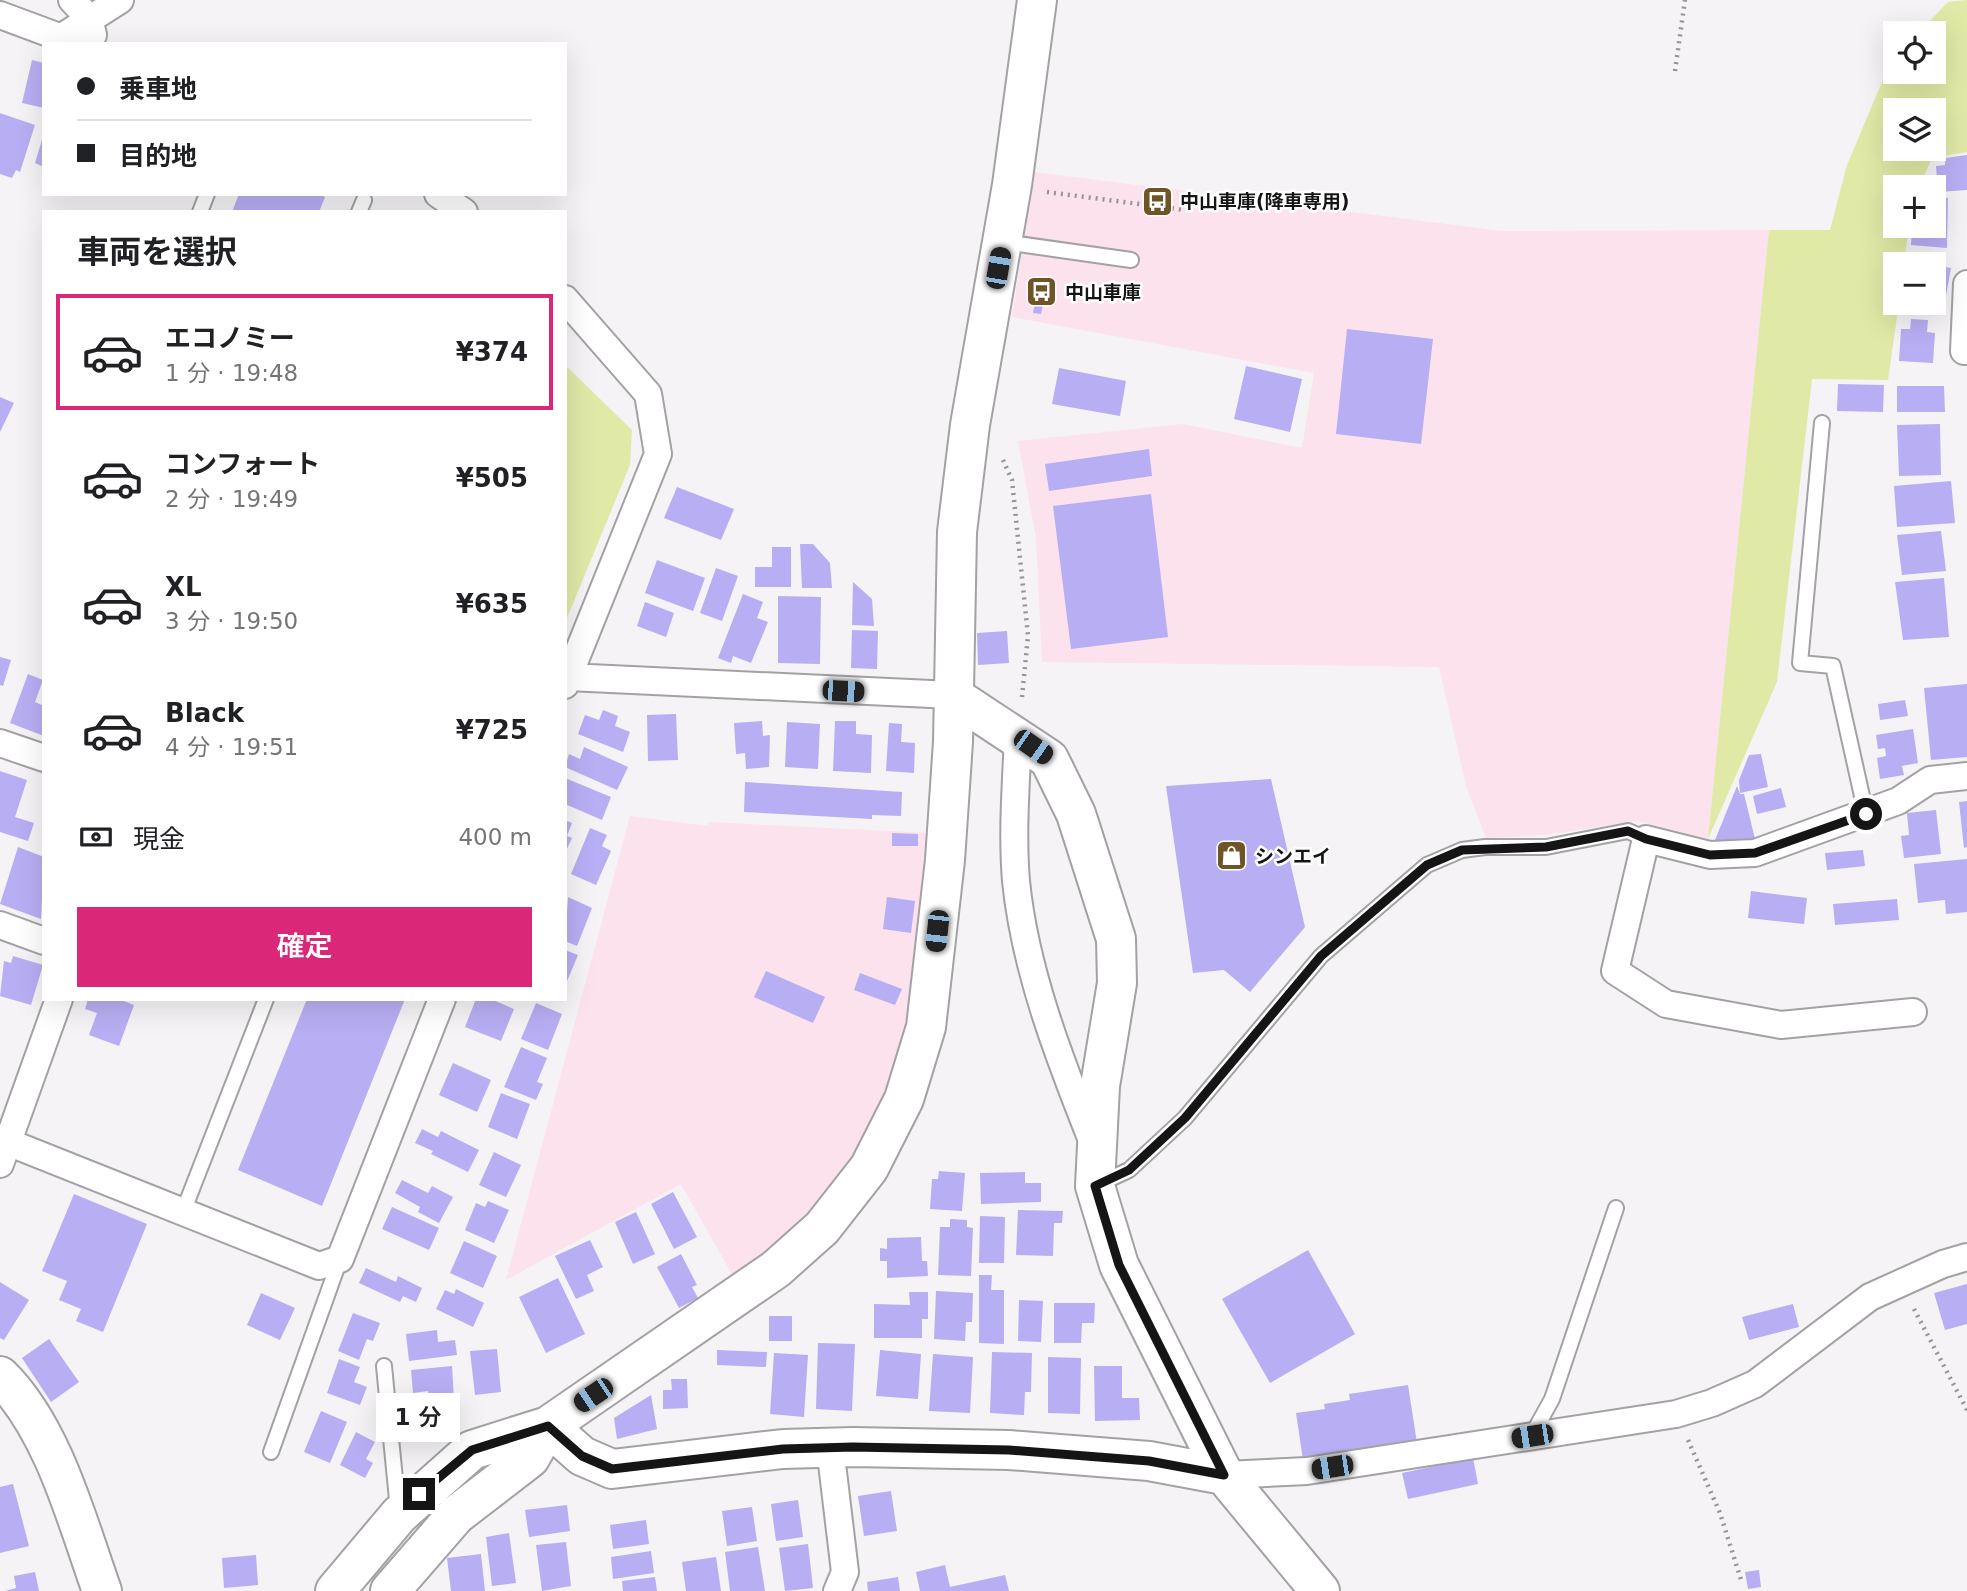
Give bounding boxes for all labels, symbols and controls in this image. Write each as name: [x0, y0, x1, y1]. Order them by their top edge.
map controls: [1883, 21, 1946, 315]
button: locate: [1883, 21, 1946, 84]
text: 乗車地: [119, 74, 197, 104]
button: layers: [1883, 98, 1946, 161]
text: 目的地: [119, 141, 197, 171]
button: +: [1883, 175, 1946, 238]
bus stop icon: 中山車庫(降車専用): [1140, 184, 1174, 218]
place label: 中山車庫(降車専用): [1180, 190, 1349, 212]
text: 車両を選択: [77, 233, 237, 271]
car: [985, 245, 1012, 291]
button: −: [1883, 252, 1946, 315]
bus stop icon: 中山車庫: [1025, 275, 1059, 309]
place label: 中山車庫: [1065, 281, 1141, 303]
icon: car: [81, 321, 144, 384]
text: エコノミー: [165, 323, 295, 353]
text: ¥374: [456, 337, 528, 367]
text: 1 分 · 19:48: [165, 360, 298, 386]
icon: car: [81, 447, 144, 510]
text: コンフォート: [165, 449, 320, 479]
text: ¥505: [456, 463, 528, 493]
text: 2 分 · 19:49: [165, 486, 298, 512]
text: XL: [165, 572, 202, 602]
icon: car: [81, 573, 144, 636]
text: ¥635: [456, 589, 528, 619]
text: 3 分 · 19:50: [165, 608, 298, 634]
car: [822, 679, 865, 703]
text: Black: [165, 698, 244, 728]
icon: car: [81, 699, 144, 762]
text: ¥725: [456, 715, 528, 745]
car: [1010, 726, 1057, 768]
text: 4 分 · 19:51: [165, 734, 298, 760]
route start: [1850, 798, 1882, 830]
icon: cash: [77, 818, 115, 856]
text: 現金: [133, 824, 185, 854]
text: 400 m: [458, 824, 532, 850]
shop icon: シンエイ: [1215, 839, 1249, 873]
place label: シンエイ: [1255, 845, 1331, 867]
button: 確定: [77, 907, 532, 987]
car: [925, 909, 950, 953]
car: [570, 1375, 617, 1415]
callout: 1 分: [377, 1392, 461, 1442]
text: 1 分: [394, 1404, 442, 1430]
car: [1510, 1422, 1555, 1450]
car: [1310, 1453, 1355, 1481]
route end: [403, 1478, 435, 1510]

